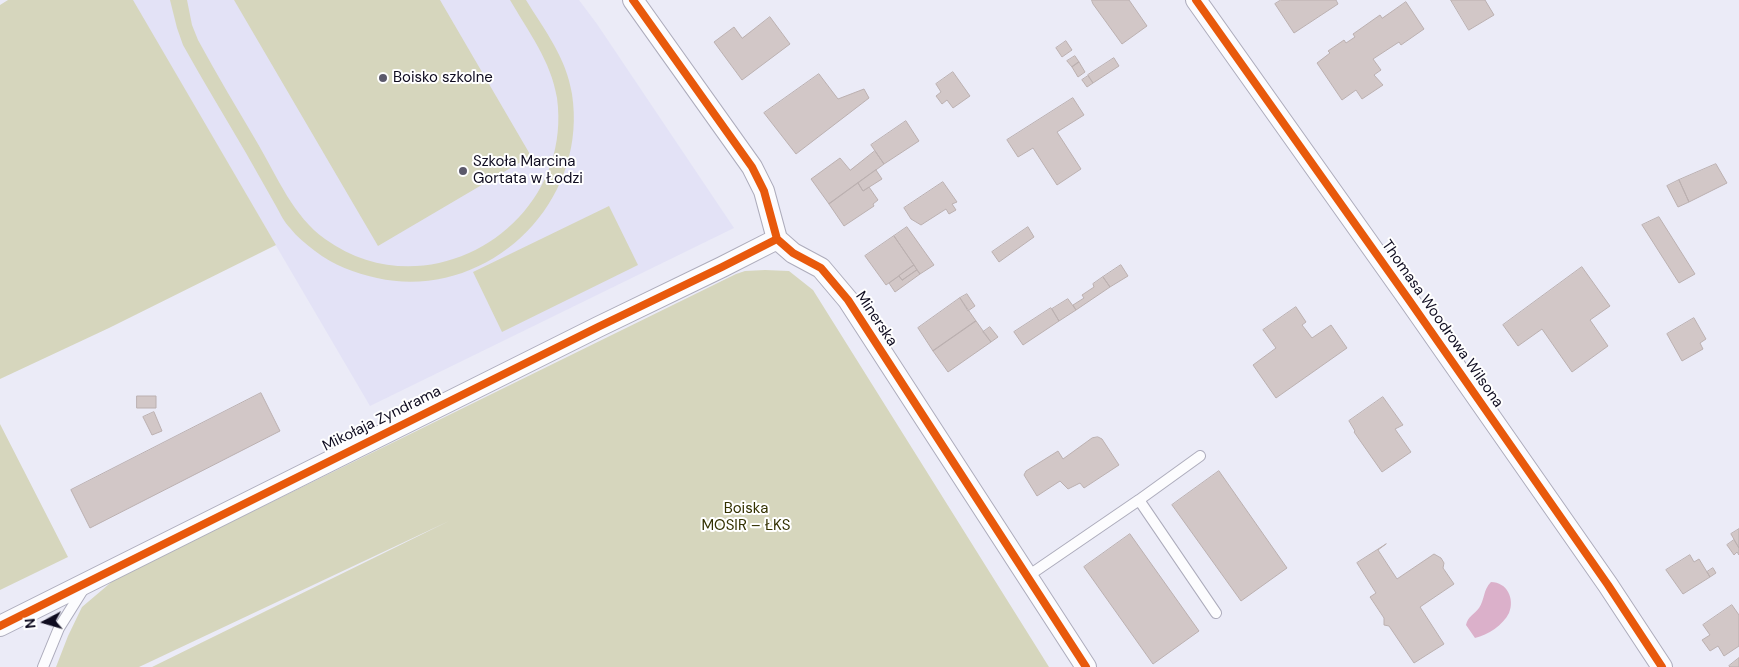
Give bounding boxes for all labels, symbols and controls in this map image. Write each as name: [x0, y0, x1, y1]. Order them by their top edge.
place label: Boisko szkolne: [393, 69, 493, 87]
marker: Boisko szkolne: [377, 72, 389, 84]
place label: Szkoła Marcina Gortata w Łodzi: [473, 153, 583, 188]
marker: Szkoła Marcina Gortata w Łodzi: [457, 165, 469, 177]
street label: Thomasa Woodrowa Wilsona: [1377, 237, 1507, 411]
street label: Minerska: [851, 288, 901, 350]
street label: Mikołaja Zyndrama: [320, 383, 444, 455]
park label: Boiska MOSIR – ŁKS: [701, 500, 791, 535]
north arrow: [20, 597, 70, 647]
text: N: [21, 618, 40, 630]

